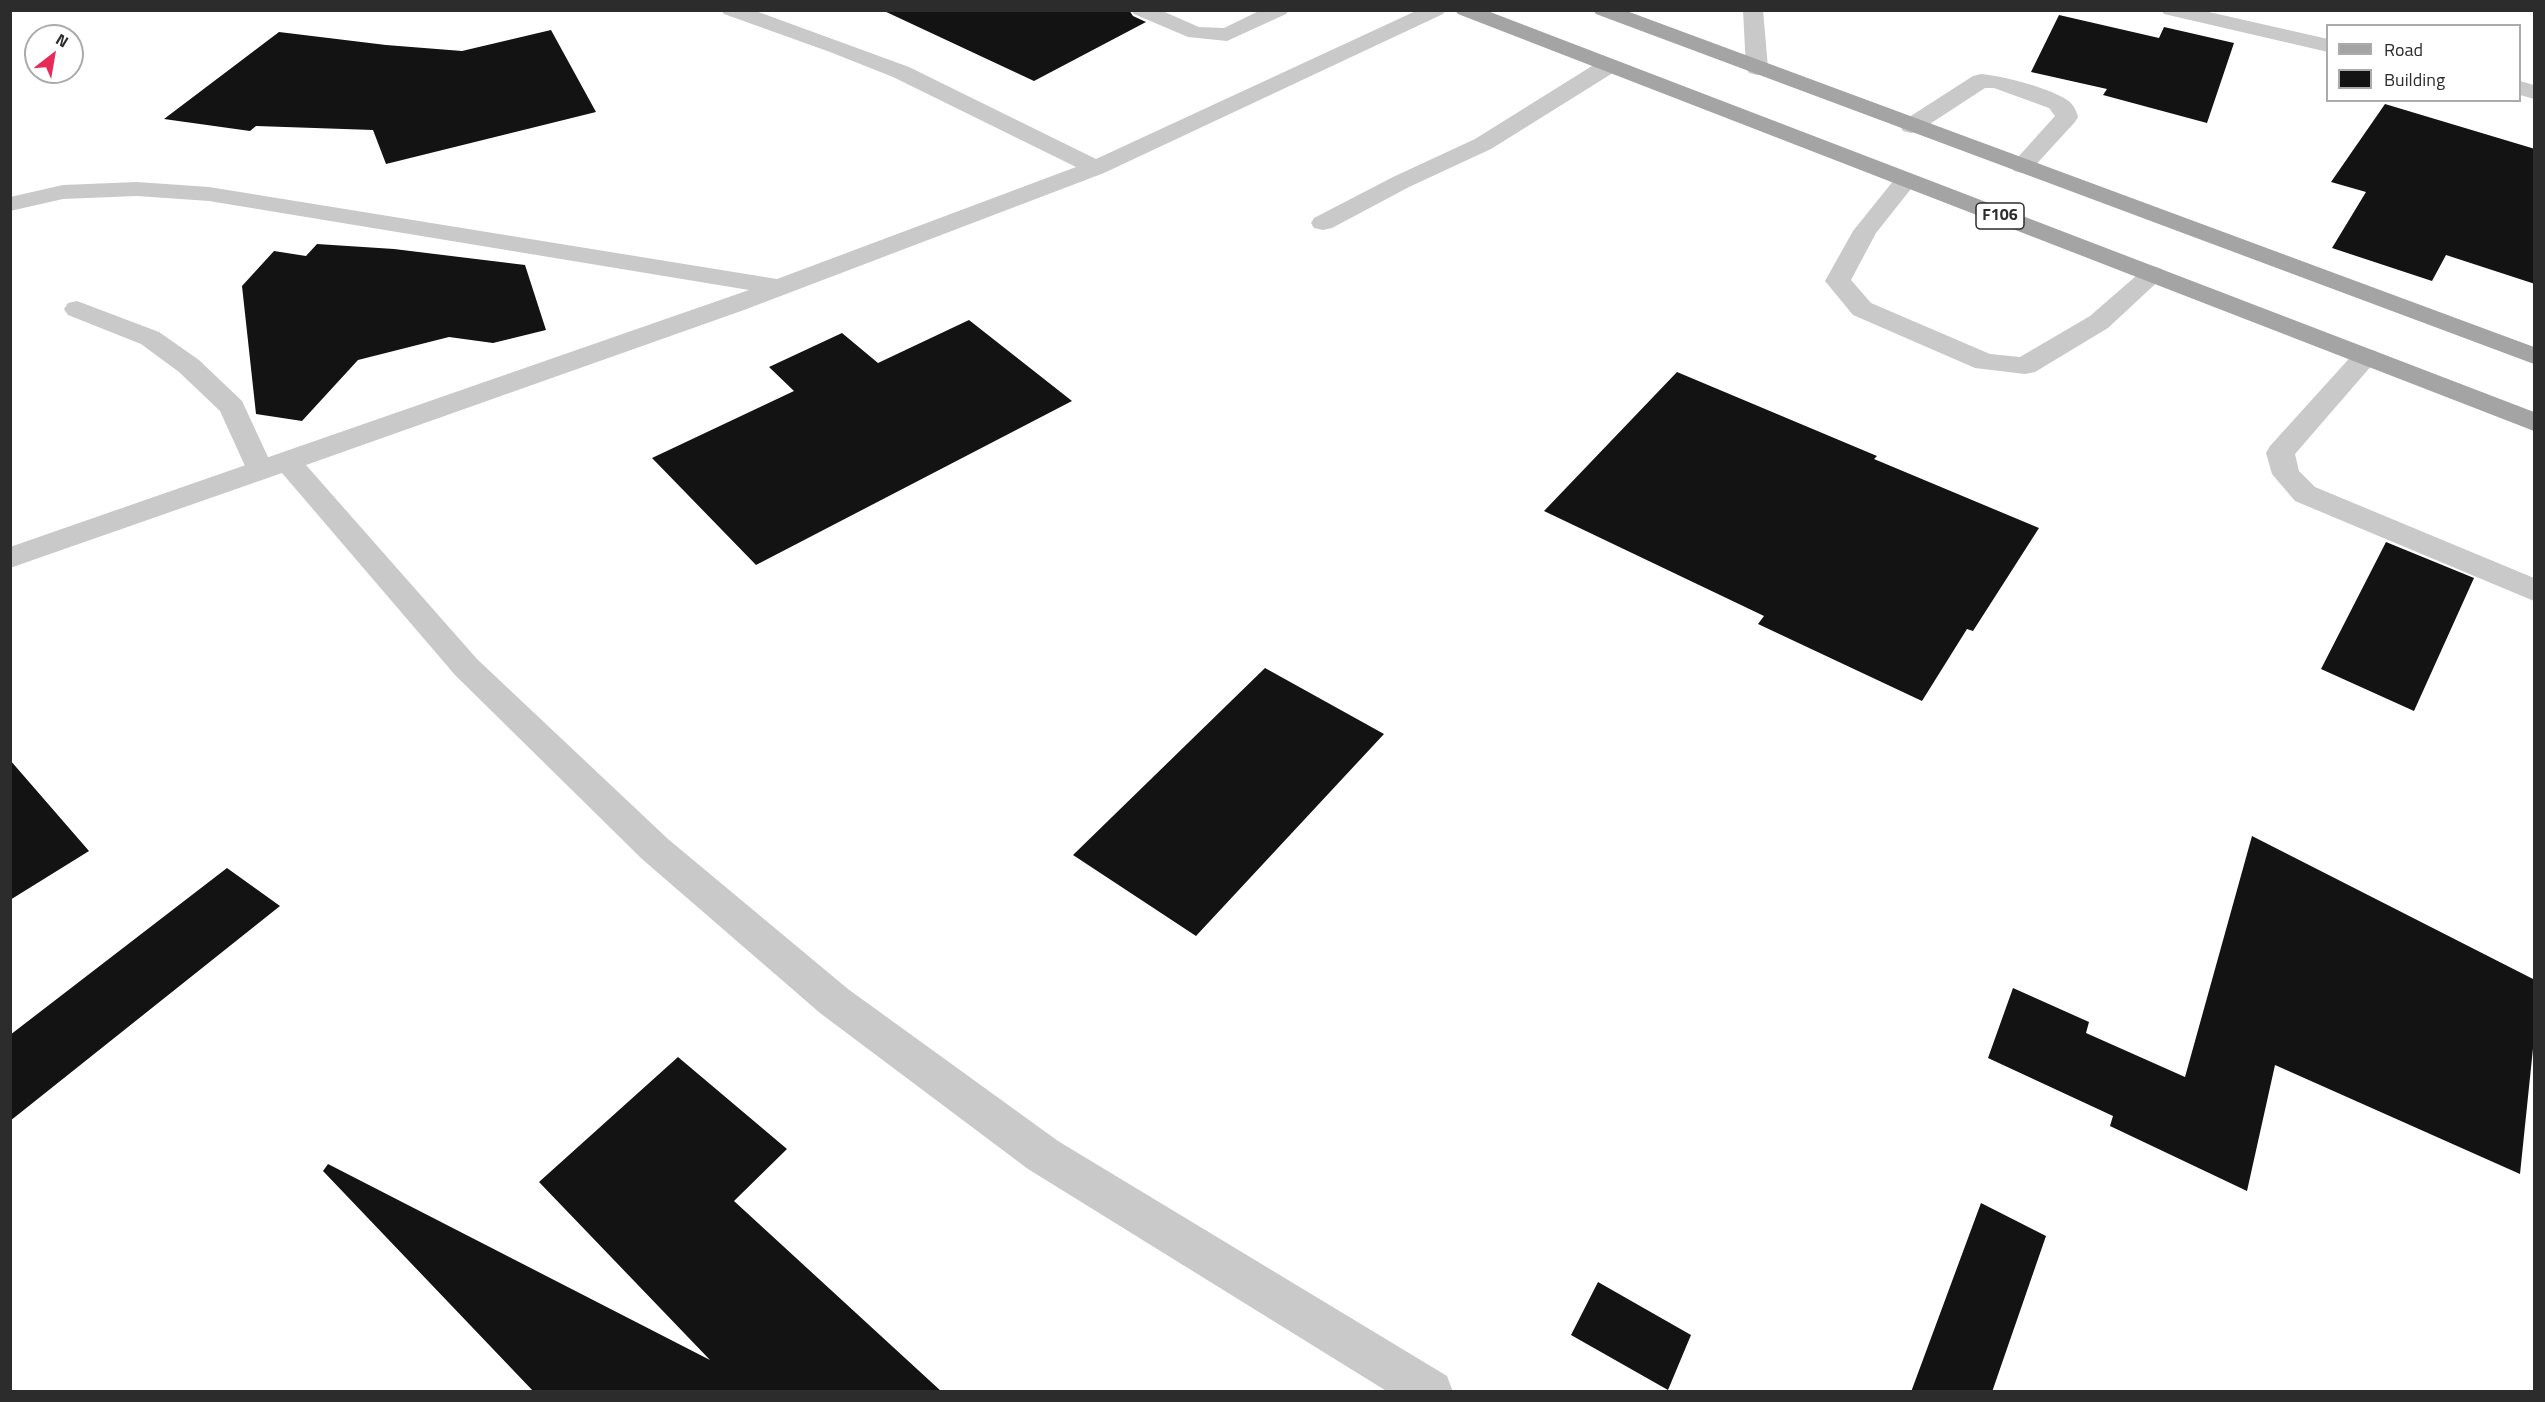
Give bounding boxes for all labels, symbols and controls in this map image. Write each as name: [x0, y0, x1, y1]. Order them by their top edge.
north arrow: [24, 24, 84, 84]
legend: [2326, 24, 2521, 102]
text: N: [51, 27, 73, 53]
text: Road: [2384, 36, 2423, 63]
text: Building: [2384, 66, 2445, 93]
road number: F106: [1976, 203, 2024, 229]

